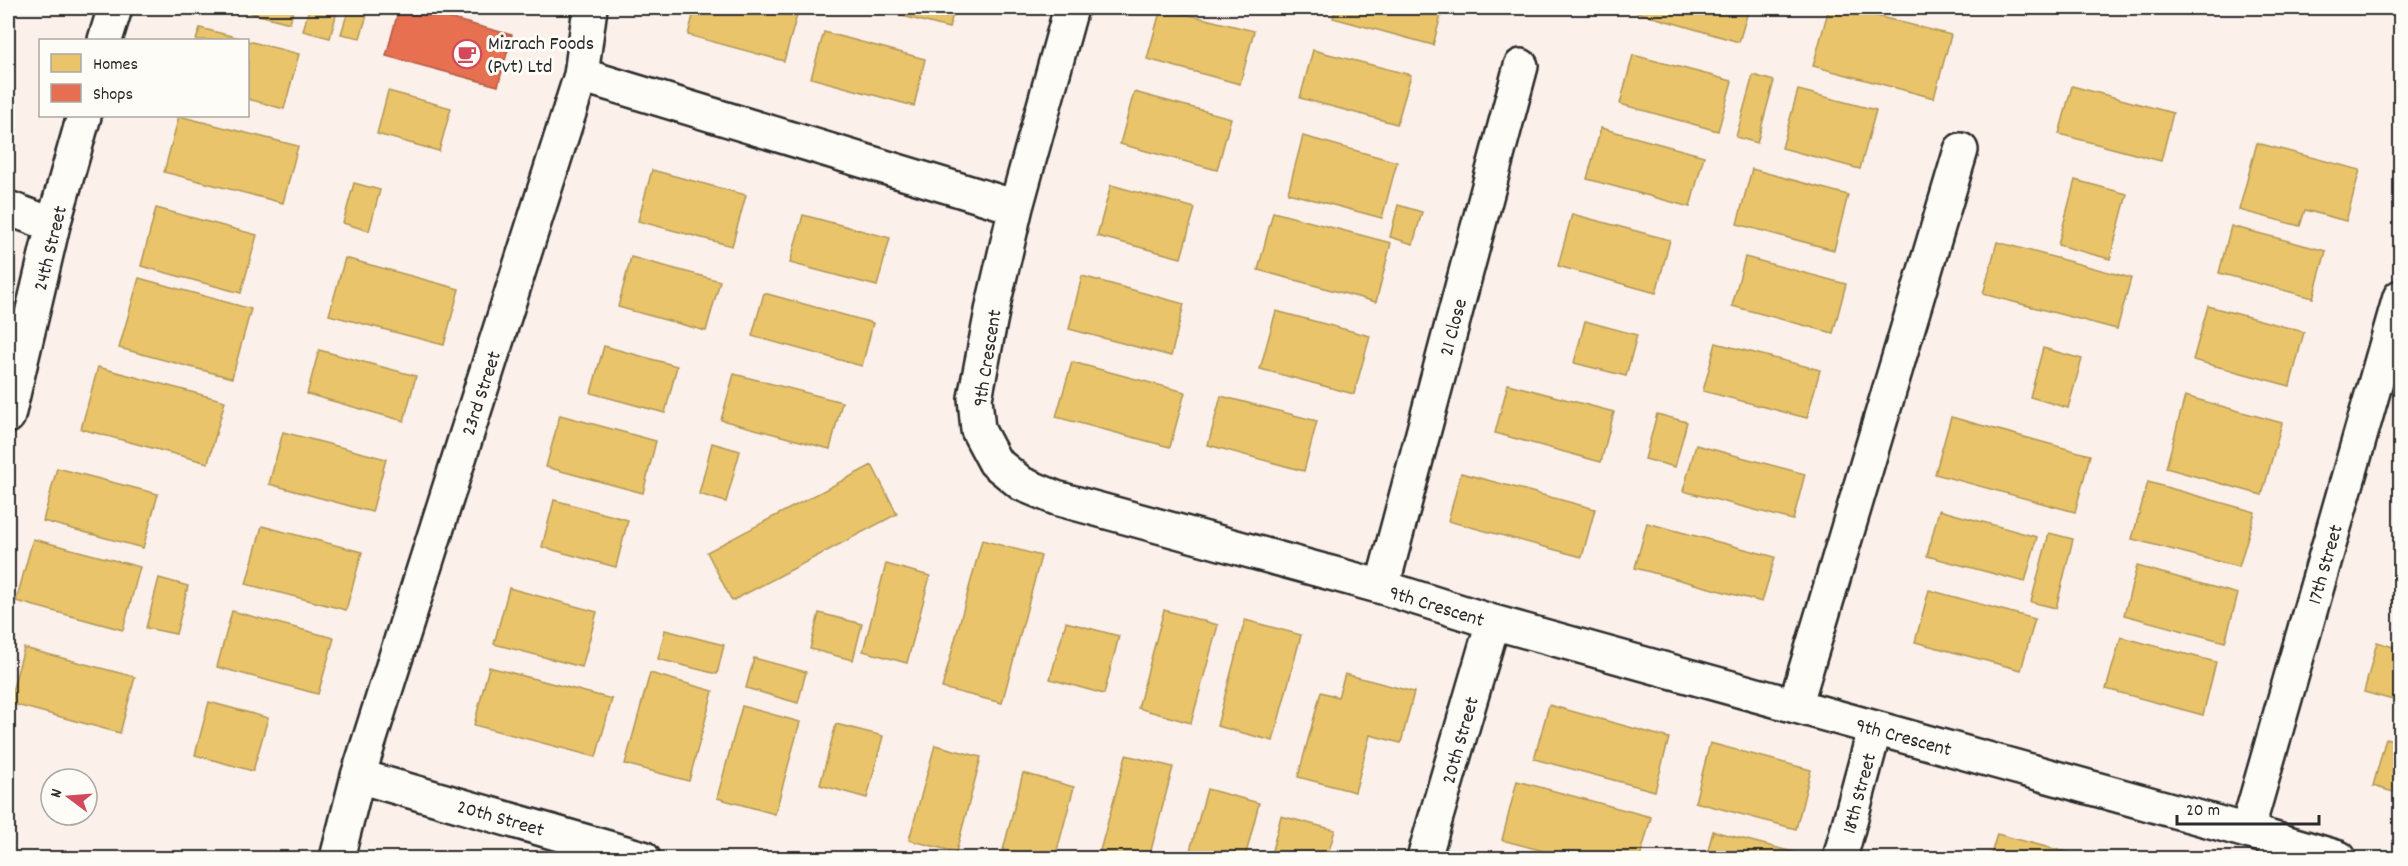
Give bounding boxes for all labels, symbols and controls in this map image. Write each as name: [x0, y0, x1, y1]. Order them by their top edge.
place label: Mizrach Foods (Pvt) Ltd: [488, 31, 594, 82]
cafe icon: Mizrach Foods (Pvt) Ltd: [451, 38, 483, 70]
legend: [39, 39, 249, 117]
text: Homes: [93, 53, 138, 78]
text: Shops: [93, 83, 133, 108]
street label: 24th Street: [28, 203, 76, 294]
street label: 21 Close: [1434, 296, 1476, 360]
street label: 9th Crescent: [967, 308, 1010, 409]
street label: 23rd Street: [456, 348, 510, 440]
street label: 17th Street: [2302, 522, 2352, 608]
street label: 9th Crescent: [1385, 580, 1487, 636]
street label: 20th Street: [1436, 694, 1488, 788]
street label: 9th Crescent: [1852, 713, 1954, 765]
street label: 18th Street: [1837, 750, 1885, 837]
north arrow: [39, 767, 99, 827]
text: N: [45, 786, 69, 801]
scale bar: [2177, 788, 2320, 826]
street label: 20th Street: [453, 794, 547, 846]
text: 20 m: [2186, 799, 2220, 824]

